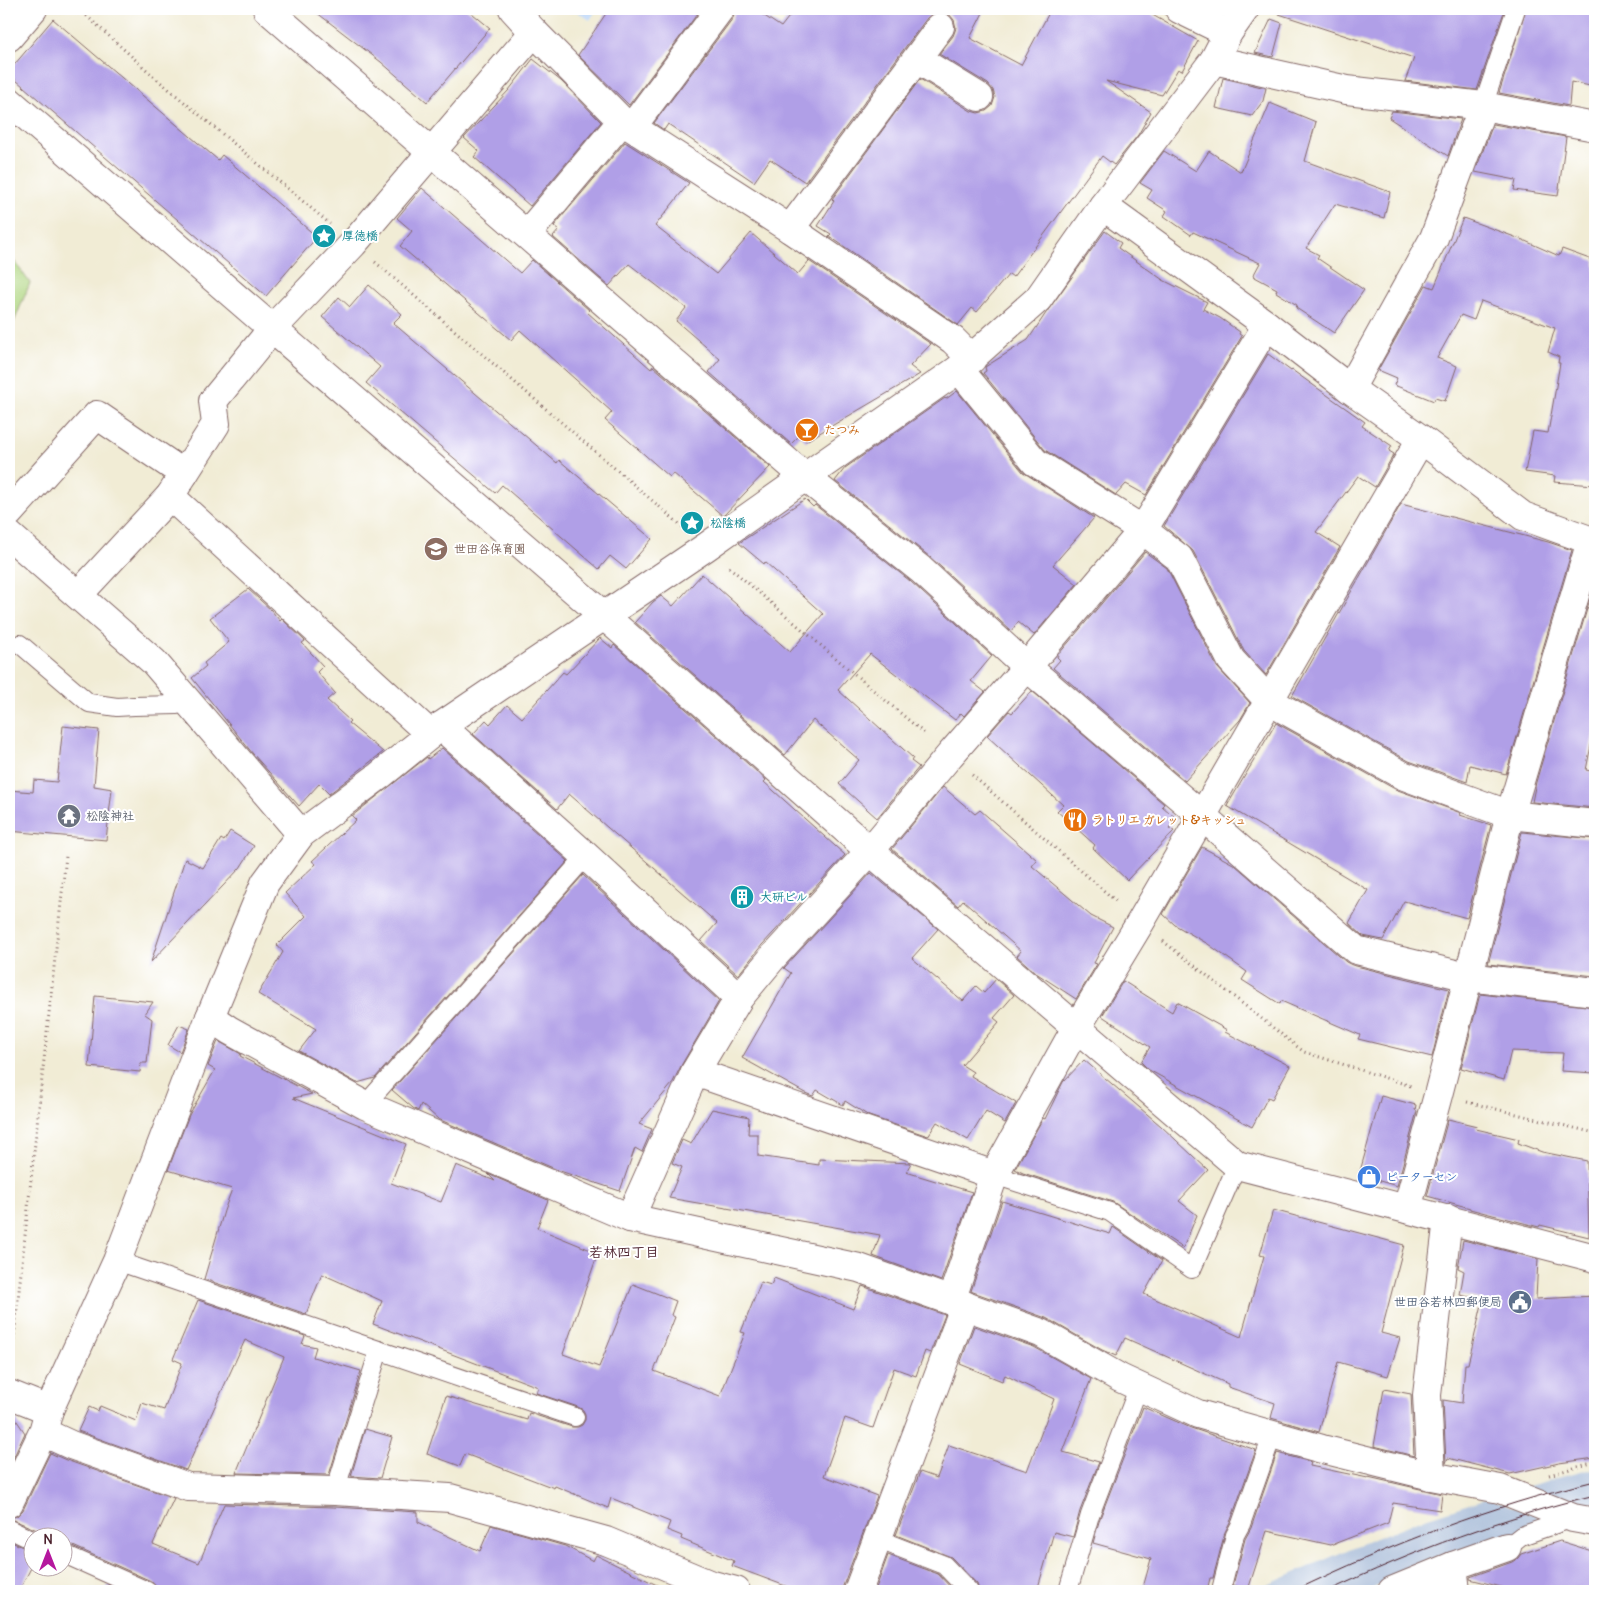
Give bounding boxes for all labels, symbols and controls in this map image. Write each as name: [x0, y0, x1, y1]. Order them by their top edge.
place icon: 厚徳橋: [311, 223, 337, 249]
place label: 厚徳橋: [342, 228, 378, 243]
bar icon: たつみ: [794, 417, 820, 443]
place label: たつみ: [824, 422, 860, 437]
place icon: 松陰橋: [679, 510, 705, 536]
place label: 松陰橋: [710, 515, 746, 530]
school or university icon: 世田谷保育園: [423, 536, 449, 562]
place label: 世田谷保育園: [454, 541, 526, 556]
temple icon: 松陰神社: [56, 803, 82, 829]
restaurant icon: ラトリエ ガレット&キッシュ: [1062, 807, 1088, 833]
place label: 松陰神社: [86, 808, 134, 823]
place label: ラトリエ ガレット&キッシュ: [1092, 812, 1247, 827]
building icon: 大研ビル: [729, 884, 755, 910]
place label: 大研ビル: [760, 889, 808, 904]
shop icon: ピーターセン: [1356, 1164, 1382, 1190]
place label: ピーターセン: [1386, 1169, 1458, 1184]
district label: 若林四丁目: [589, 1243, 659, 1261]
public building icon: 世田谷若林四郵便局: [1507, 1289, 1533, 1315]
place label: 世田谷若林四郵便局: [1394, 1294, 1502, 1309]
north arrow: [22, 1528, 72, 1578]
text: N: [43, 1530, 53, 1548]

